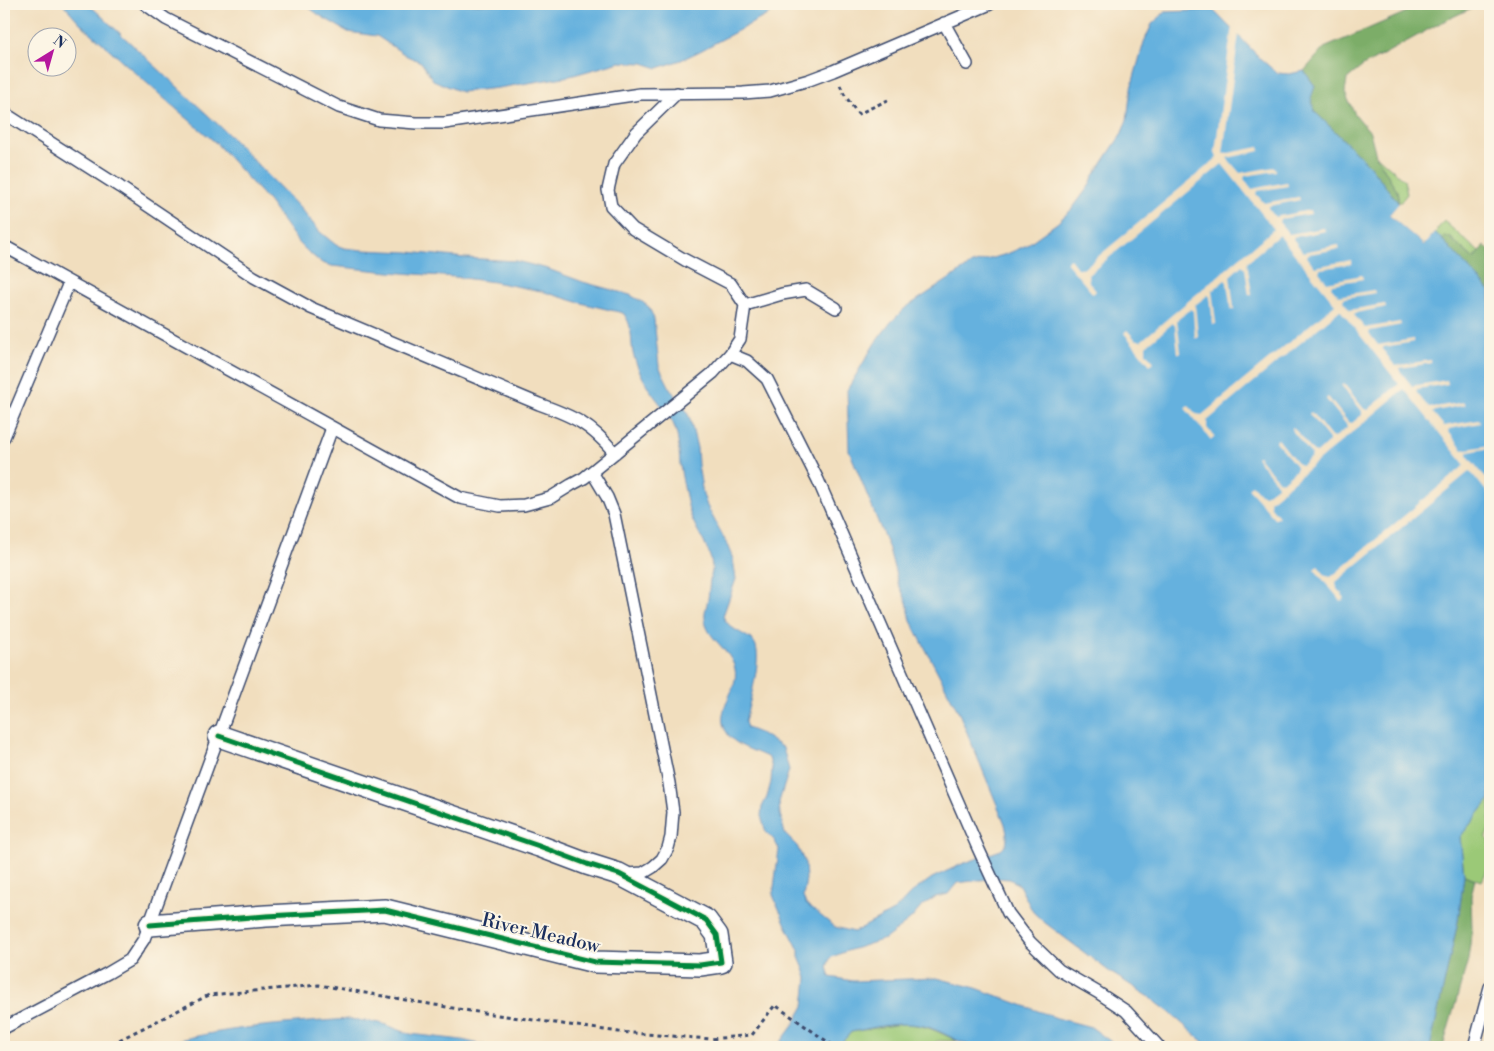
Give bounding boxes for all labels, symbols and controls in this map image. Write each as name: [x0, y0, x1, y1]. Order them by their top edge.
north arrow: [28, 28, 78, 78]
text: N: [49, 32, 69, 53]
street label: River Meadow: [479, 908, 603, 958]

